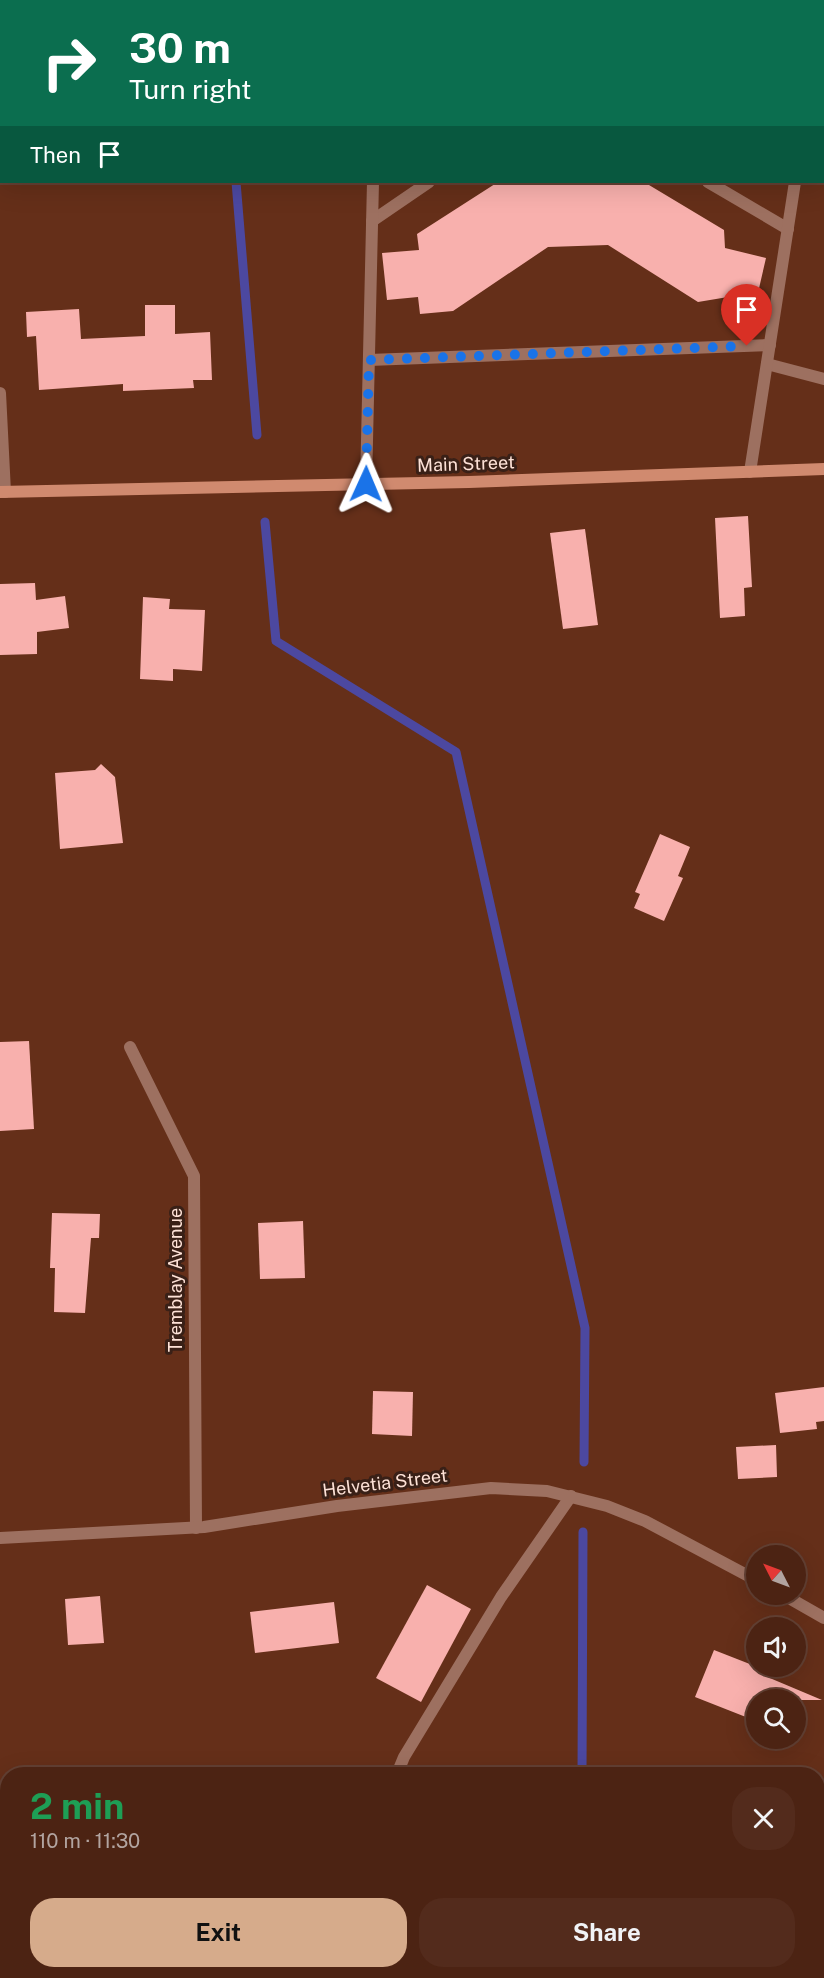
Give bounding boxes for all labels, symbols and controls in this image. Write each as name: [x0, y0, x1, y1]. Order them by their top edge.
text: 30 m: [129, 23, 231, 72]
icon: right: [30, 24, 108, 102]
text: Turn right: [129, 73, 252, 105]
icon: arrive: [93, 138, 126, 171]
text: Then: [30, 142, 81, 168]
pin: [721, 284, 772, 346]
icon: arrive: [730, 293, 763, 326]
street label: Main Street: [417, 451, 515, 476]
position arrow: [334, 452, 398, 516]
street label: Tremblay Avenue: [165, 1208, 186, 1352]
street label: Helvetia Street: [321, 1464, 449, 1501]
north arrow: [746, 1545, 806, 1605]
map controls: [746, 1545, 806, 1749]
button: sound: [746, 1617, 806, 1677]
button: search: [746, 1689, 806, 1749]
text: 2 min: [30, 1785, 124, 1827]
button: close: [732, 1787, 795, 1850]
text: 110 m · 11:30: [30, 1829, 140, 1853]
button: Exit: [30, 1898, 407, 1967]
button: Share: [419, 1898, 795, 1967]

